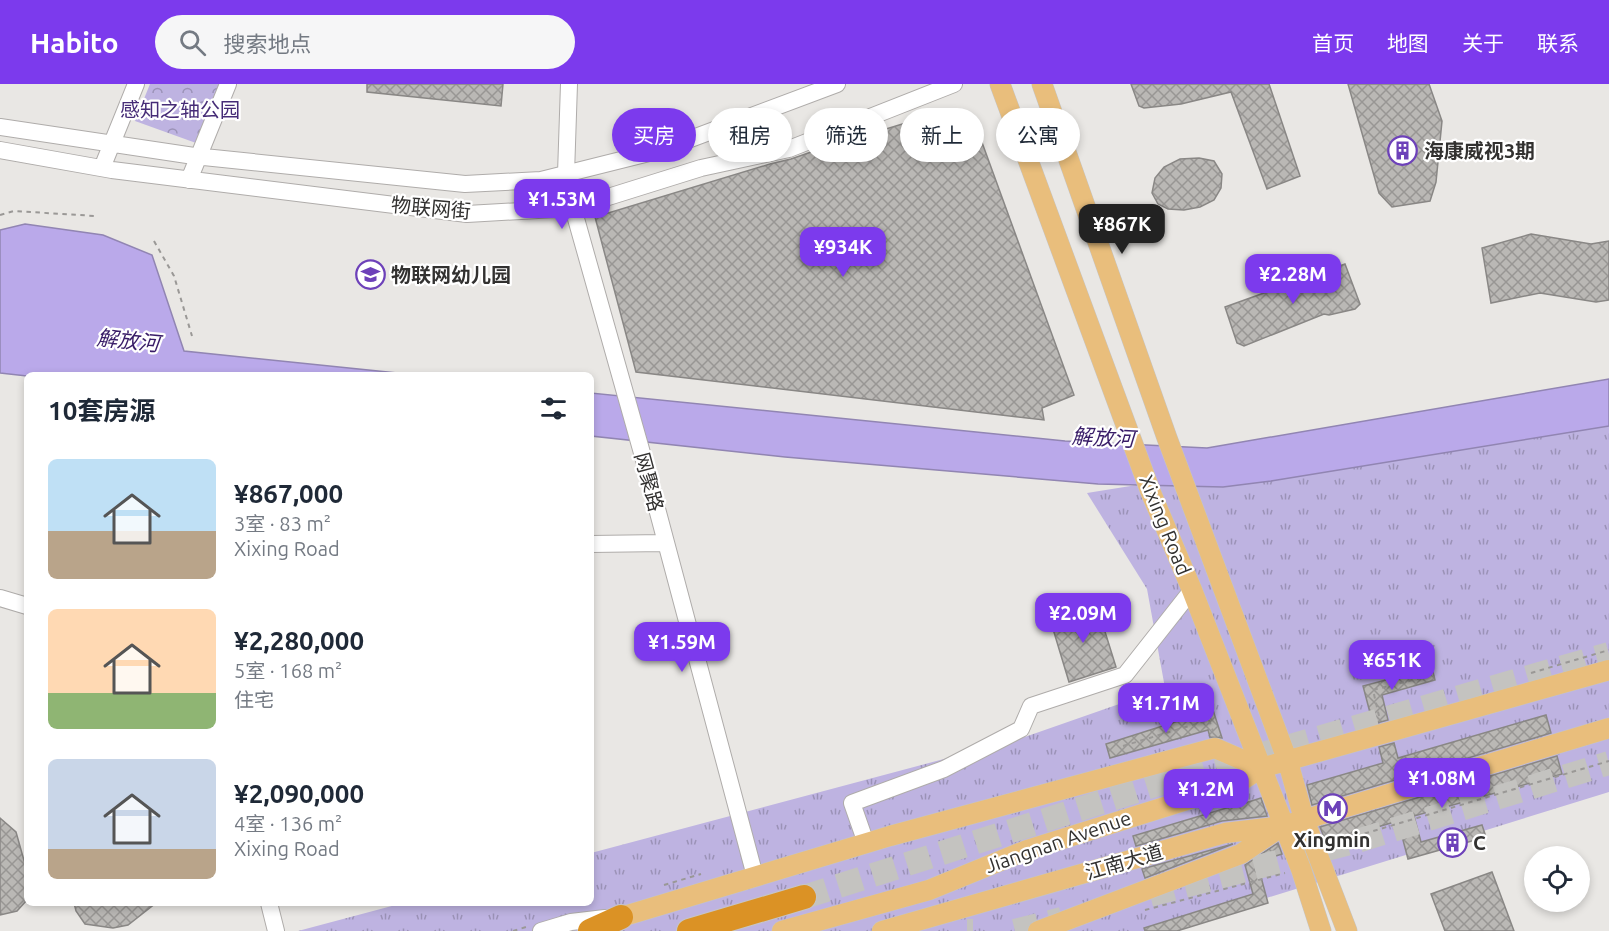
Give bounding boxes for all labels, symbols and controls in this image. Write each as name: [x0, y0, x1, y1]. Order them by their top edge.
search box: [155, 15, 575, 69]
icon: search: [176, 26, 209, 59]
text: Habito: [30, 27, 119, 58]
text: 搜索地点: [224, 31, 312, 56]
text: 首页: [1312, 31, 1354, 55]
text: 地图: [1387, 31, 1429, 55]
text: 关于: [1462, 31, 1504, 55]
text: 联系: [1537, 31, 1579, 55]
park label: 感知之轴公园: [120, 98, 240, 121]
chip: 买房: [612, 108, 696, 162]
chip: 租房: [708, 108, 792, 162]
chip: 筛选: [804, 108, 888, 162]
chip: 新上: [900, 108, 984, 162]
chip: 公寓: [996, 108, 1080, 162]
building icon: 海康威视3期: [1387, 135, 1419, 167]
place label: 海康威视3期: [1424, 139, 1535, 162]
pin: ¥1.53M: [513, 179, 611, 230]
text: ¥1.53M: [528, 187, 596, 210]
street label: 物联网街: [390, 193, 472, 222]
pin: ¥867K: [1080, 204, 1164, 255]
text: ¥867K: [1093, 212, 1151, 235]
pin: ¥934K: [801, 227, 885, 278]
text: ¥934K: [814, 235, 872, 258]
pin: ¥2.28M: [1244, 254, 1342, 305]
school or university icon: 物联网幼儿园: [354, 259, 386, 291]
text: ¥2.28M: [1259, 262, 1327, 285]
place label: 物联网幼儿园: [391, 263, 511, 286]
water label: 解放河: [96, 325, 165, 356]
icon: filters: [537, 392, 570, 425]
text: 10套房源: [48, 396, 155, 425]
water label: 解放河: [1071, 423, 1139, 451]
street label: 网聚路: [631, 450, 668, 514]
street label: Xixing Road: [1135, 471, 1196, 578]
text: ¥867,000: [234, 479, 343, 508]
icon: home: [96, 483, 168, 555]
text: 3室 · 83 m²: [234, 512, 331, 535]
text: Xixing Road: [234, 537, 340, 560]
pin: ¥2.09M: [1034, 593, 1132, 644]
text: ¥2.09M: [1049, 601, 1117, 624]
pin: ¥1.59M: [633, 622, 731, 673]
text: ¥2,280,000: [234, 626, 364, 655]
text: ¥1.59M: [648, 630, 716, 653]
icon: home: [96, 633, 168, 705]
pin: ¥651K: [1350, 640, 1434, 691]
text: ¥651K: [1363, 648, 1421, 671]
text: 5室 · 168 m²: [234, 659, 342, 682]
pin: ¥1.71M: [1117, 683, 1215, 734]
text: 住宅: [234, 688, 274, 711]
text: ¥1.71M: [1132, 691, 1200, 714]
pin: ¥1.08M: [1393, 758, 1491, 809]
text: ¥1.08M: [1408, 766, 1476, 789]
pin: ¥1.2M: [1164, 769, 1248, 820]
text: ¥1.2M: [1178, 777, 1234, 800]
text: ¥2,090,000: [234, 779, 364, 808]
icon: home: [96, 783, 168, 855]
metro station icon: Xingmin: [1316, 793, 1348, 825]
street label: Jiangnan Avenue: [982, 806, 1134, 877]
text: 4室 · 136 m²: [234, 812, 342, 835]
building icon: C: [1436, 827, 1468, 859]
place label: Xingmin: [1294, 828, 1370, 851]
place label: C: [1473, 831, 1486, 854]
text: Xixing Road: [234, 837, 340, 860]
street label: 江南大道: [1082, 839, 1165, 884]
map controls: [1524, 846, 1590, 912]
button: locate: [1524, 846, 1590, 912]

